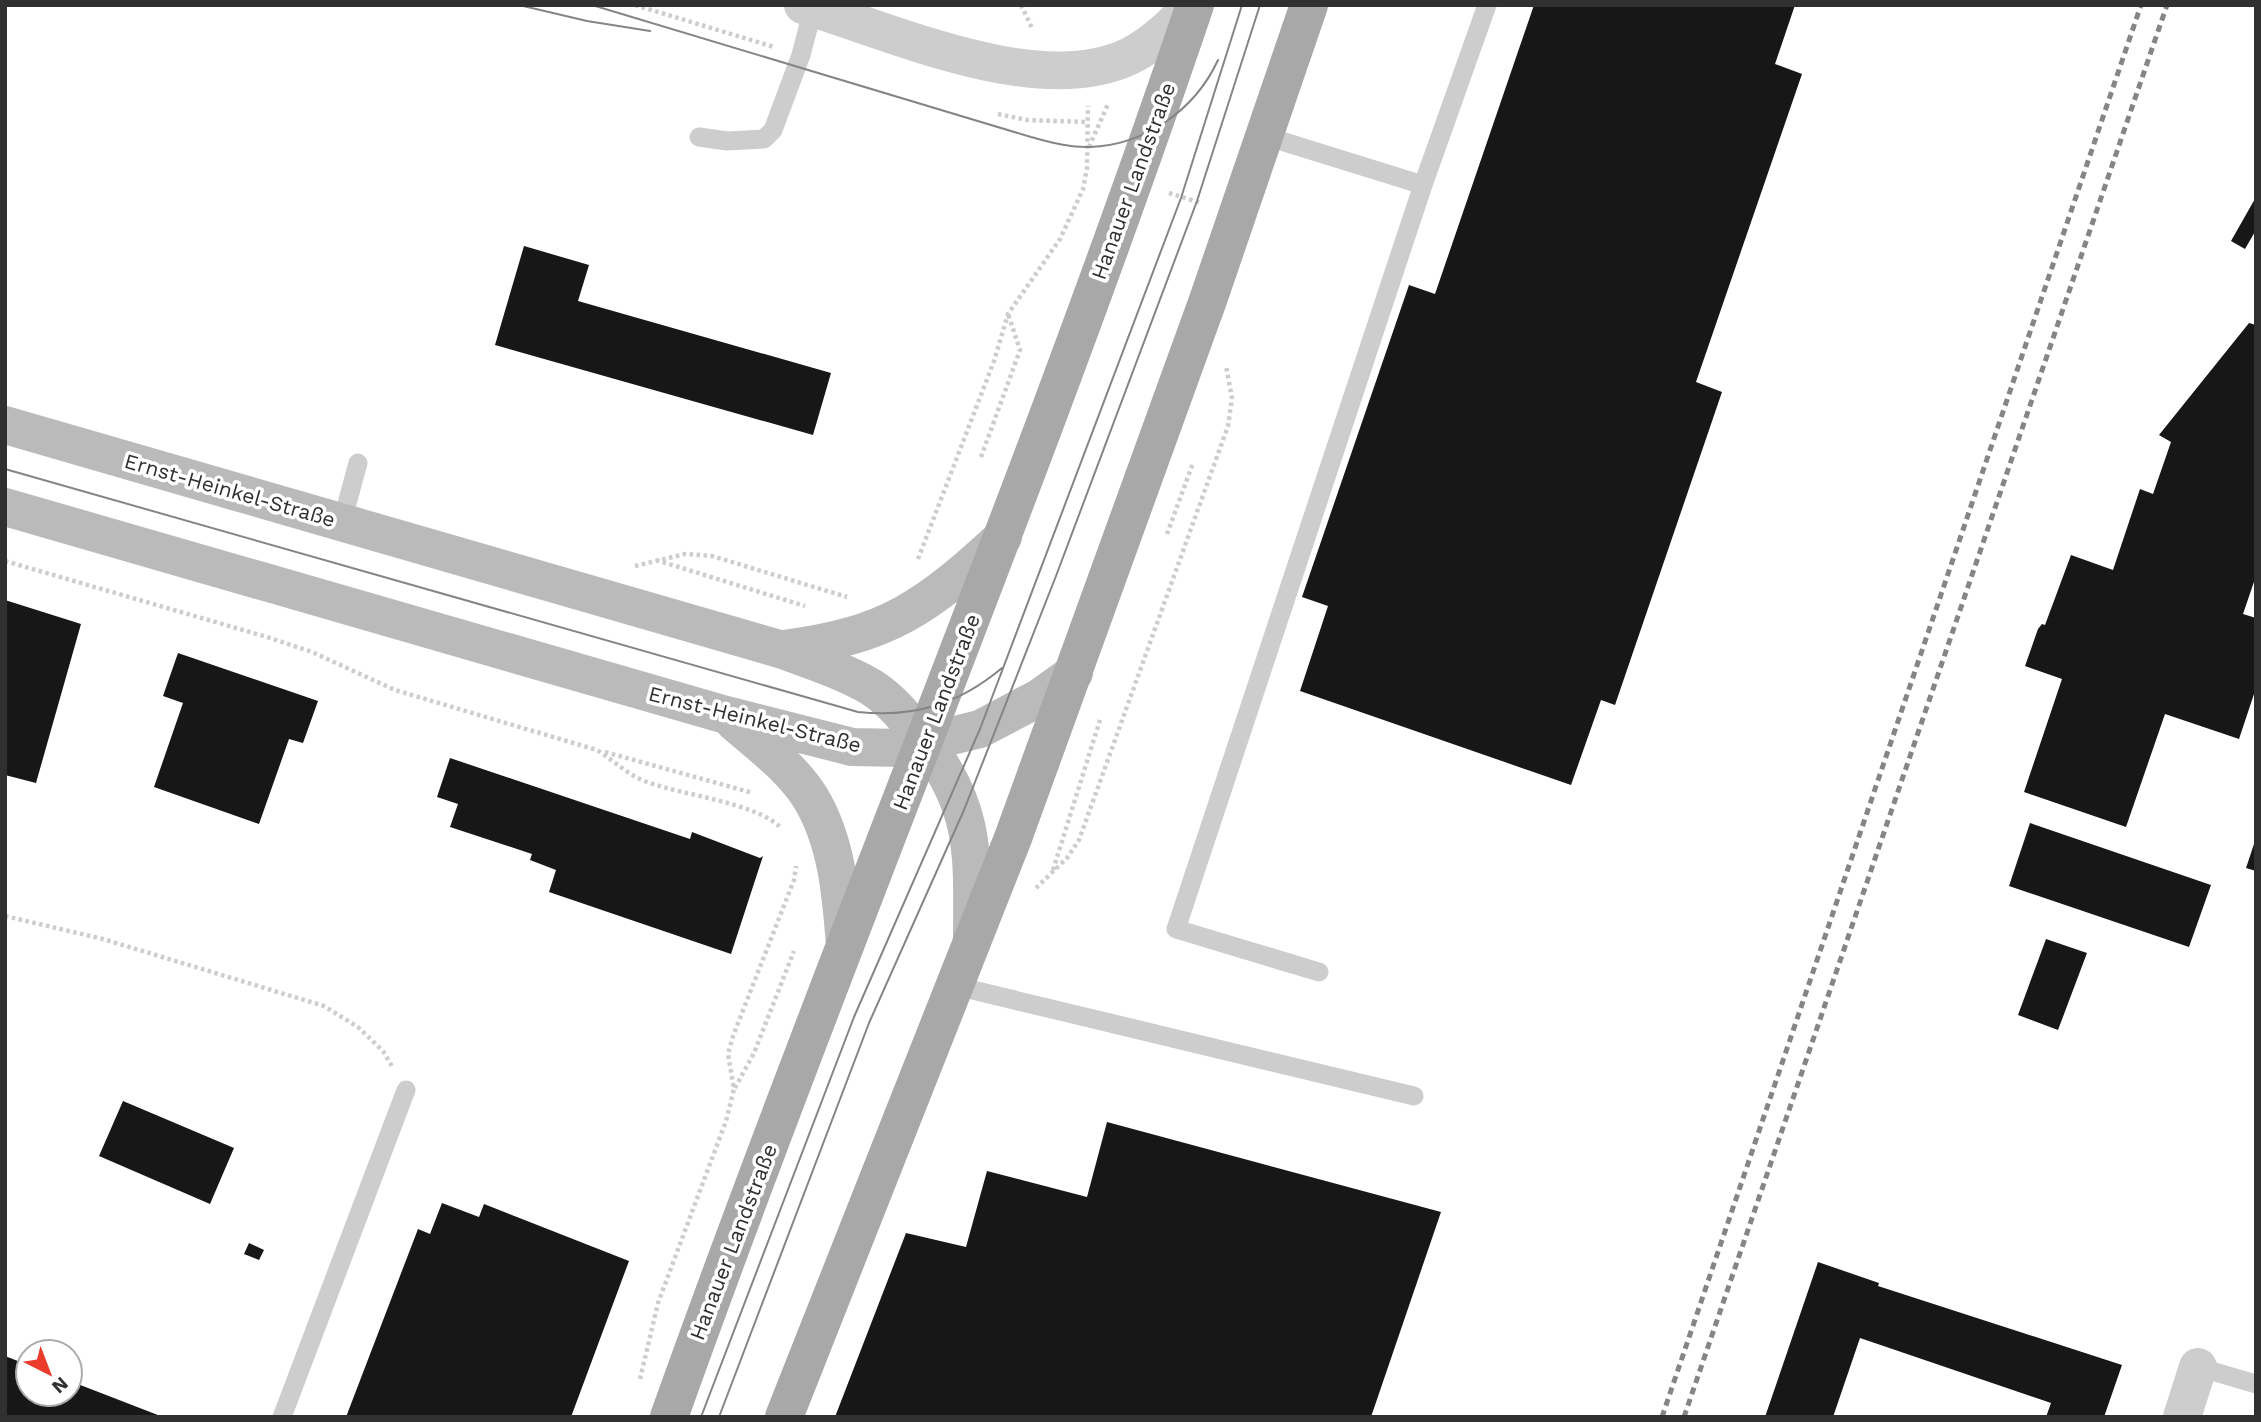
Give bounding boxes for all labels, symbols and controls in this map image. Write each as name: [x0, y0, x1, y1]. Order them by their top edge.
street label: Hanauer Landstraße: [1086, 79, 1180, 283]
street label: Ernst-Heinkel-Straße: [122, 448, 338, 532]
street label: Hanauer Landstraße: [887, 610, 985, 814]
street label: Ernst-Heinkel-Straße: [646, 680, 864, 758]
street label: Hanauer Landstraße: [684, 1140, 782, 1344]
north arrow: [14, 1338, 84, 1408]
text: N: [47, 1372, 73, 1399]

